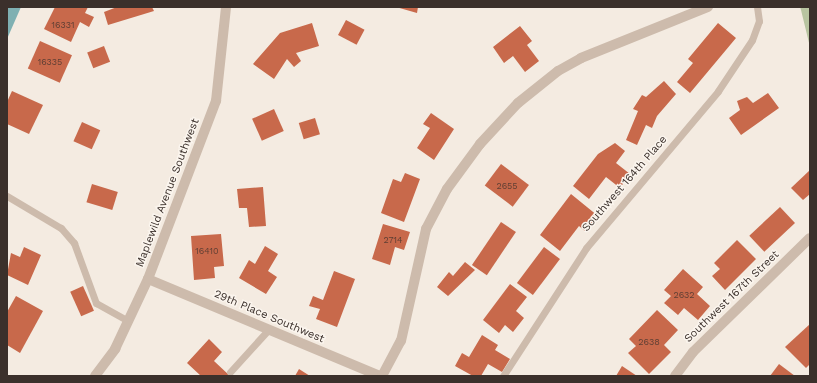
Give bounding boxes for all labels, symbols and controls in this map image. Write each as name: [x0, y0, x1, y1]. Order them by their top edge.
house number: 16331: [52, 20, 74, 30]
house number: 16335: [38, 57, 62, 67]
street label: Maplewild Avenue Southwest: [133, 117, 203, 269]
street label: Southwest 164th Place: [580, 133, 670, 235]
house number: 2655: [496, 181, 518, 191]
house number: 2714: [383, 235, 403, 245]
house number: 16410: [195, 246, 219, 256]
street label: Southwest 167th Street: [682, 248, 782, 346]
street label: 29th Place Southwest: [212, 288, 326, 346]
house number: 2632: [673, 290, 695, 300]
house number: 2638: [638, 337, 660, 347]

